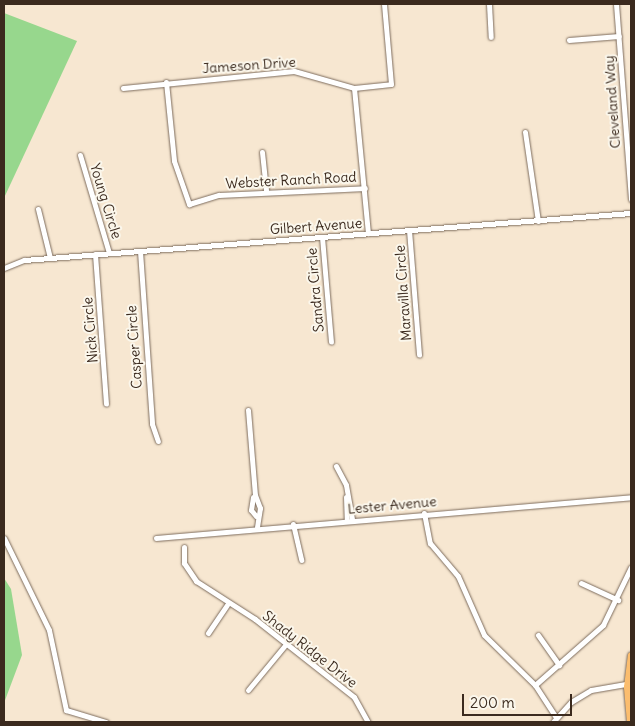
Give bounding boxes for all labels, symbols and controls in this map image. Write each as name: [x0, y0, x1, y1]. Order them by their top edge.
street label: Jameson Drive: [202, 53, 296, 77]
street label: Cleveland Way: [600, 55, 624, 149]
street label: Young Circle: [87, 161, 125, 241]
street label: Webster Ranch Road: [225, 168, 357, 192]
street label: Gilbert Avenue: [269, 214, 363, 238]
street label: Maravilla Circle: [391, 244, 415, 342]
street label: Sandra Circle: [303, 247, 327, 333]
street label: Nick Circle: [79, 296, 101, 364]
street label: Casper Circle: [123, 305, 145, 389]
street label: Lester Avenue: [347, 493, 437, 517]
street label: Shady Ridge Drive: [259, 607, 361, 691]
scale bar: [465, 684, 575, 716]
text: 200 m: [470, 693, 515, 712]

